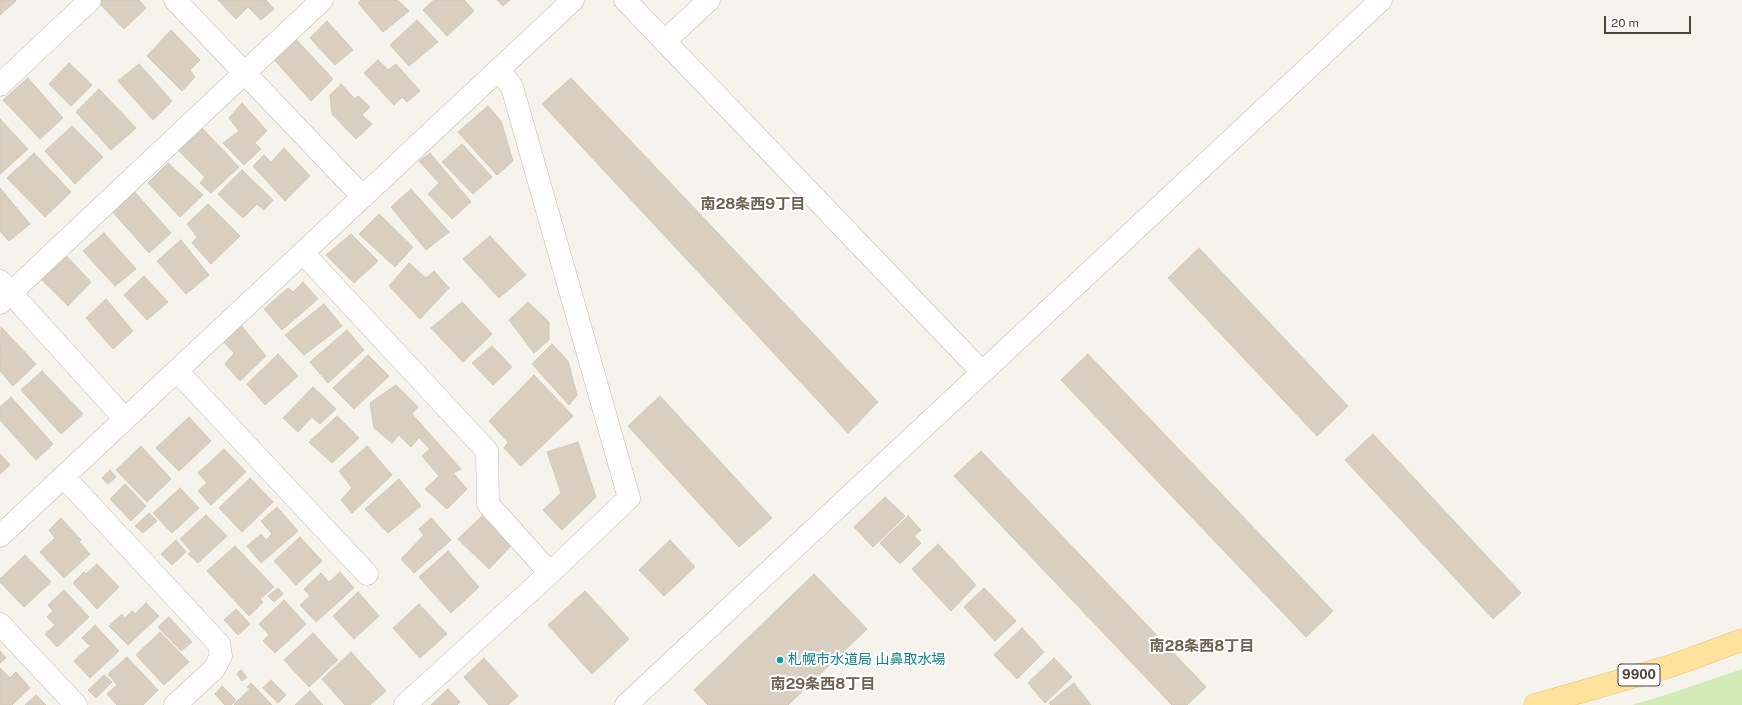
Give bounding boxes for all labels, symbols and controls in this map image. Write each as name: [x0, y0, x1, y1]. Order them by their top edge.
scale bar: [1606, 8, 1693, 34]
text: 20 m: [1611, 16, 1639, 30]
district label: 南28条西9丁目: [701, 195, 805, 213]
district label: 南28条西8丁目: [1150, 637, 1254, 655]
place label: 札幌市水道局 山鼻取水場: [788, 652, 945, 668]
marker: 札幌市水道局 山鼻取水場: [775, 655, 785, 665]
road number: 9900: [1618, 664, 1660, 686]
district label: 南29条西8丁目: [771, 675, 875, 693]

